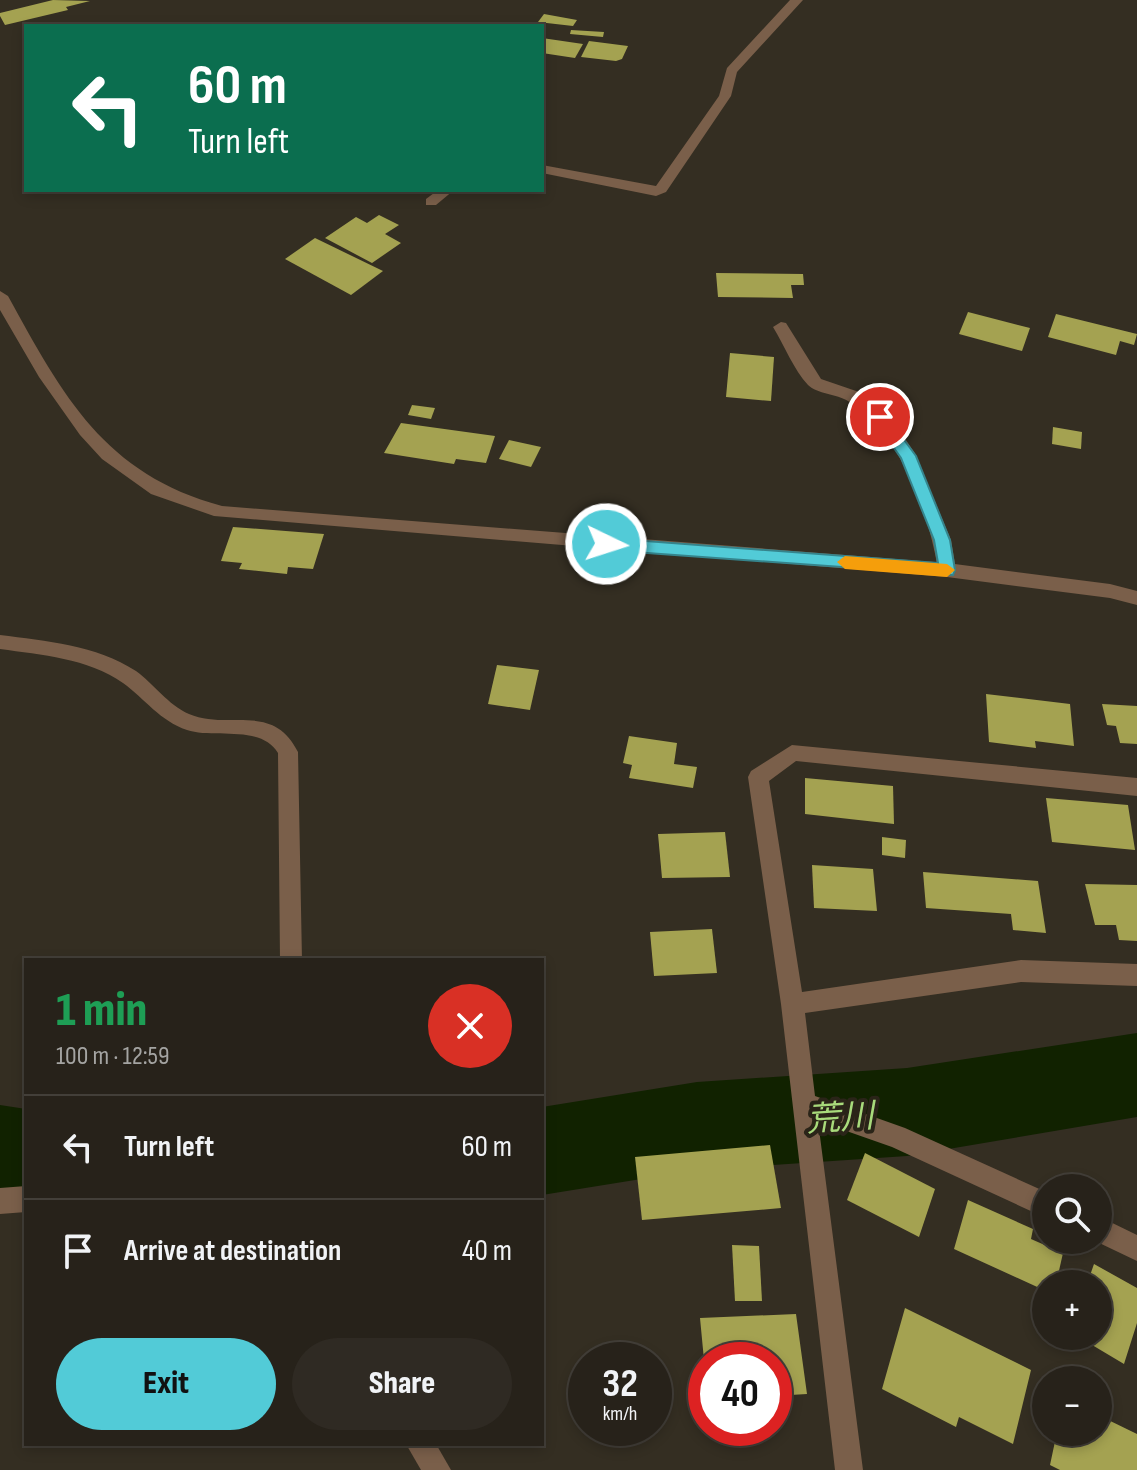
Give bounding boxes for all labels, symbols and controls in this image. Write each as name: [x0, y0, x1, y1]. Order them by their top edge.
text: 60 m: [188, 53, 287, 120]
icon: left: [56, 56, 160, 160]
text: Turn left: [188, 121, 289, 164]
pin: [846, 383, 914, 451]
icon: arrive: [858, 395, 902, 439]
position arrow: [564, 502, 648, 586]
text: 1 min: [56, 982, 147, 1039]
button: close: [428, 984, 512, 1068]
text: 100 m · 12:59: [56, 1041, 170, 1072]
water label: 荒川: [805, 1095, 878, 1141]
icon: left: [56, 1125, 100, 1169]
text: Turn left: [124, 1129, 214, 1165]
text: 60 m: [461, 1129, 512, 1165]
map controls: [1032, 1174, 1112, 1446]
button: search: [1032, 1174, 1112, 1254]
icon: arrive: [56, 1229, 100, 1273]
text: Arrive at destination: [124, 1233, 341, 1269]
text: 40 m: [462, 1233, 512, 1269]
button: +: [1032, 1270, 1112, 1350]
button: Exit: [56, 1338, 276, 1430]
button: Share: [292, 1338, 512, 1430]
speed limit sign: 40: [688, 1342, 792, 1446]
text: 32: [602, 1360, 638, 1408]
button: −: [1032, 1366, 1112, 1446]
text: km/h: [603, 1402, 637, 1426]

